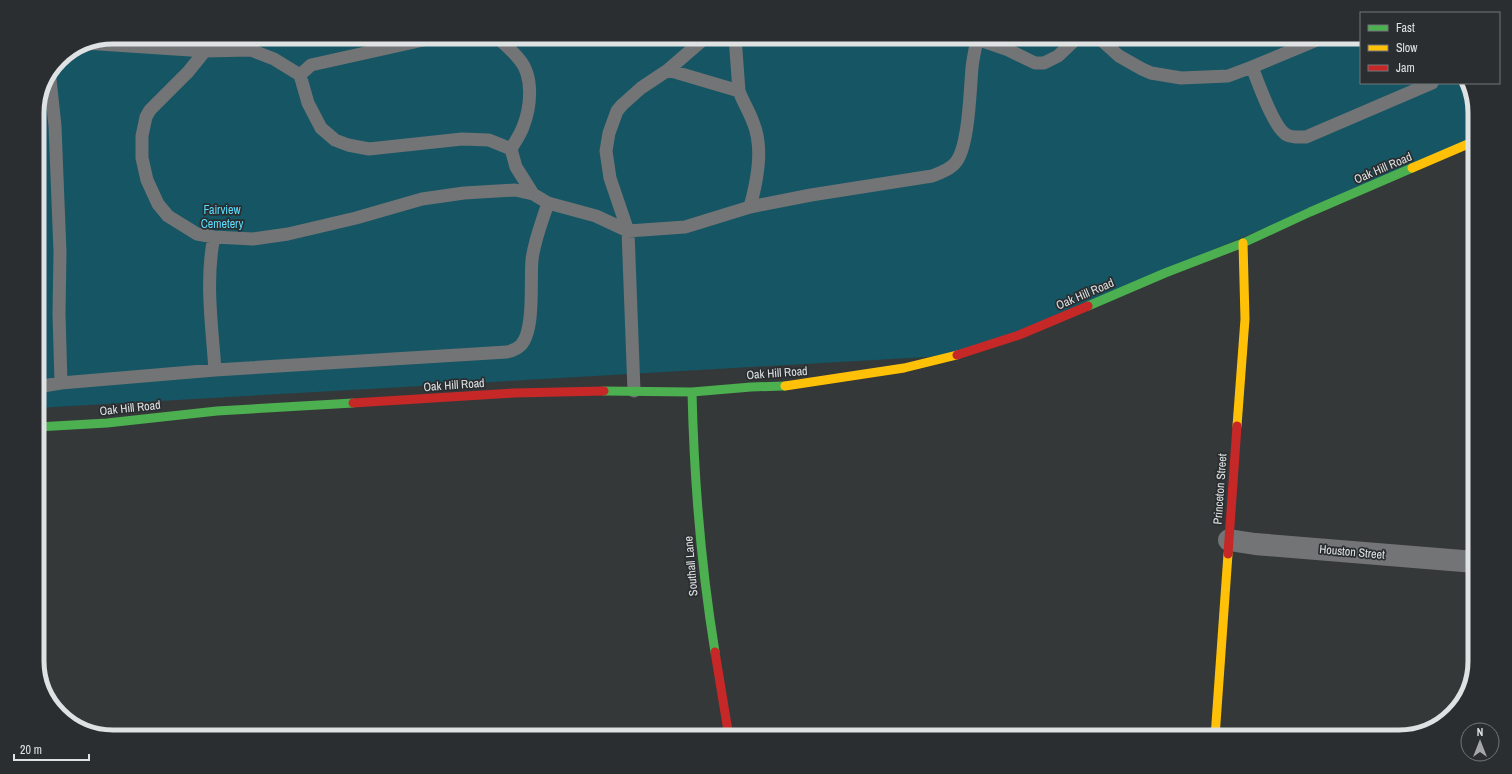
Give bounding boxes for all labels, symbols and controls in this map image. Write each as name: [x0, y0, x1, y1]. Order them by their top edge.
legend: [1360, 12, 1500, 84]
text: Fast: [1396, 20, 1415, 36]
text: Slow: [1396, 40, 1418, 56]
text: Jam: [1396, 60, 1415, 76]
street label: Oak Hill Road: [1352, 149, 1414, 187]
park label: Fairview Cemetery: [201, 202, 243, 232]
street label: Oak Hill Road: [1054, 275, 1116, 313]
street label: Oak Hill Road: [746, 363, 808, 383]
street label: Oak Hill Road: [423, 375, 485, 395]
street label: Oak Hill Road: [99, 397, 161, 419]
street label: Princeton Street: [1210, 453, 1230, 525]
street label: Southall Lane: [680, 535, 702, 597]
street label: Houston Street: [1319, 541, 1386, 563]
north arrow: [1460, 722, 1500, 762]
text: N: [1477, 725, 1483, 739]
scale bar: [14, 736, 89, 762]
text: 20 m: [20, 742, 42, 758]

